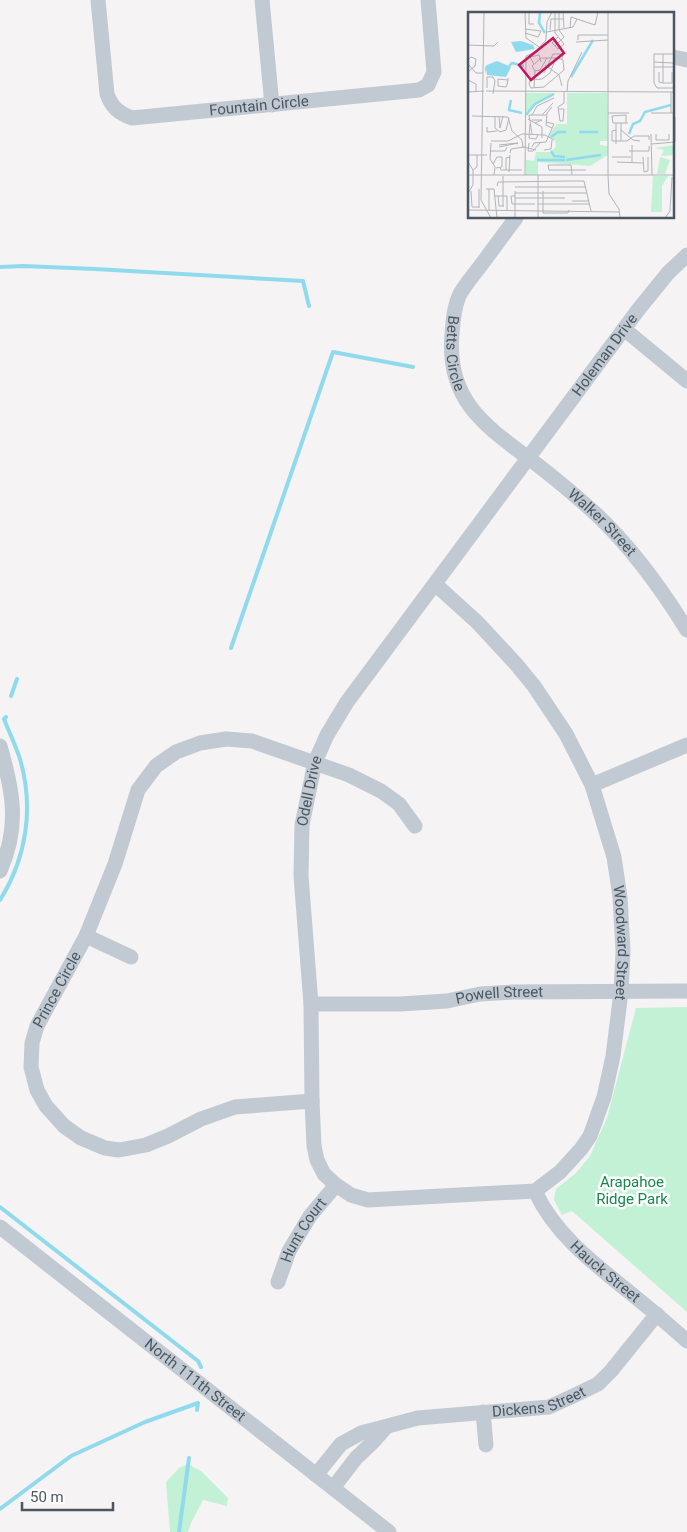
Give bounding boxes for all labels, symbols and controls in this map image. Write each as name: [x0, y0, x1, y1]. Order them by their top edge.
inset map: [468, 12, 674, 219]
street label: Fountain Circle: [208, 92, 310, 119]
street label: Holeman Drive: [568, 310, 641, 400]
street label: Betts Circle: [442, 314, 469, 394]
street label: Walker Street: [564, 485, 640, 560]
street label: Odell Drive: [293, 753, 326, 828]
street label: Woodward Street: [609, 884, 632, 1001]
street label: Prince Circle: [29, 948, 85, 1031]
street label: Powell Street: [454, 983, 543, 1008]
park label: Arapahoe Ridge Park: [596, 1173, 668, 1208]
street label: Hunt Court: [277, 1194, 330, 1265]
street label: Hauck Street: [566, 1237, 644, 1306]
street label: North 111th Street: [141, 1335, 249, 1425]
street label: Dickens Street: [491, 1382, 588, 1421]
scale bar: [22, 1480, 114, 1512]
text: 50 m: [30, 1488, 64, 1506]

